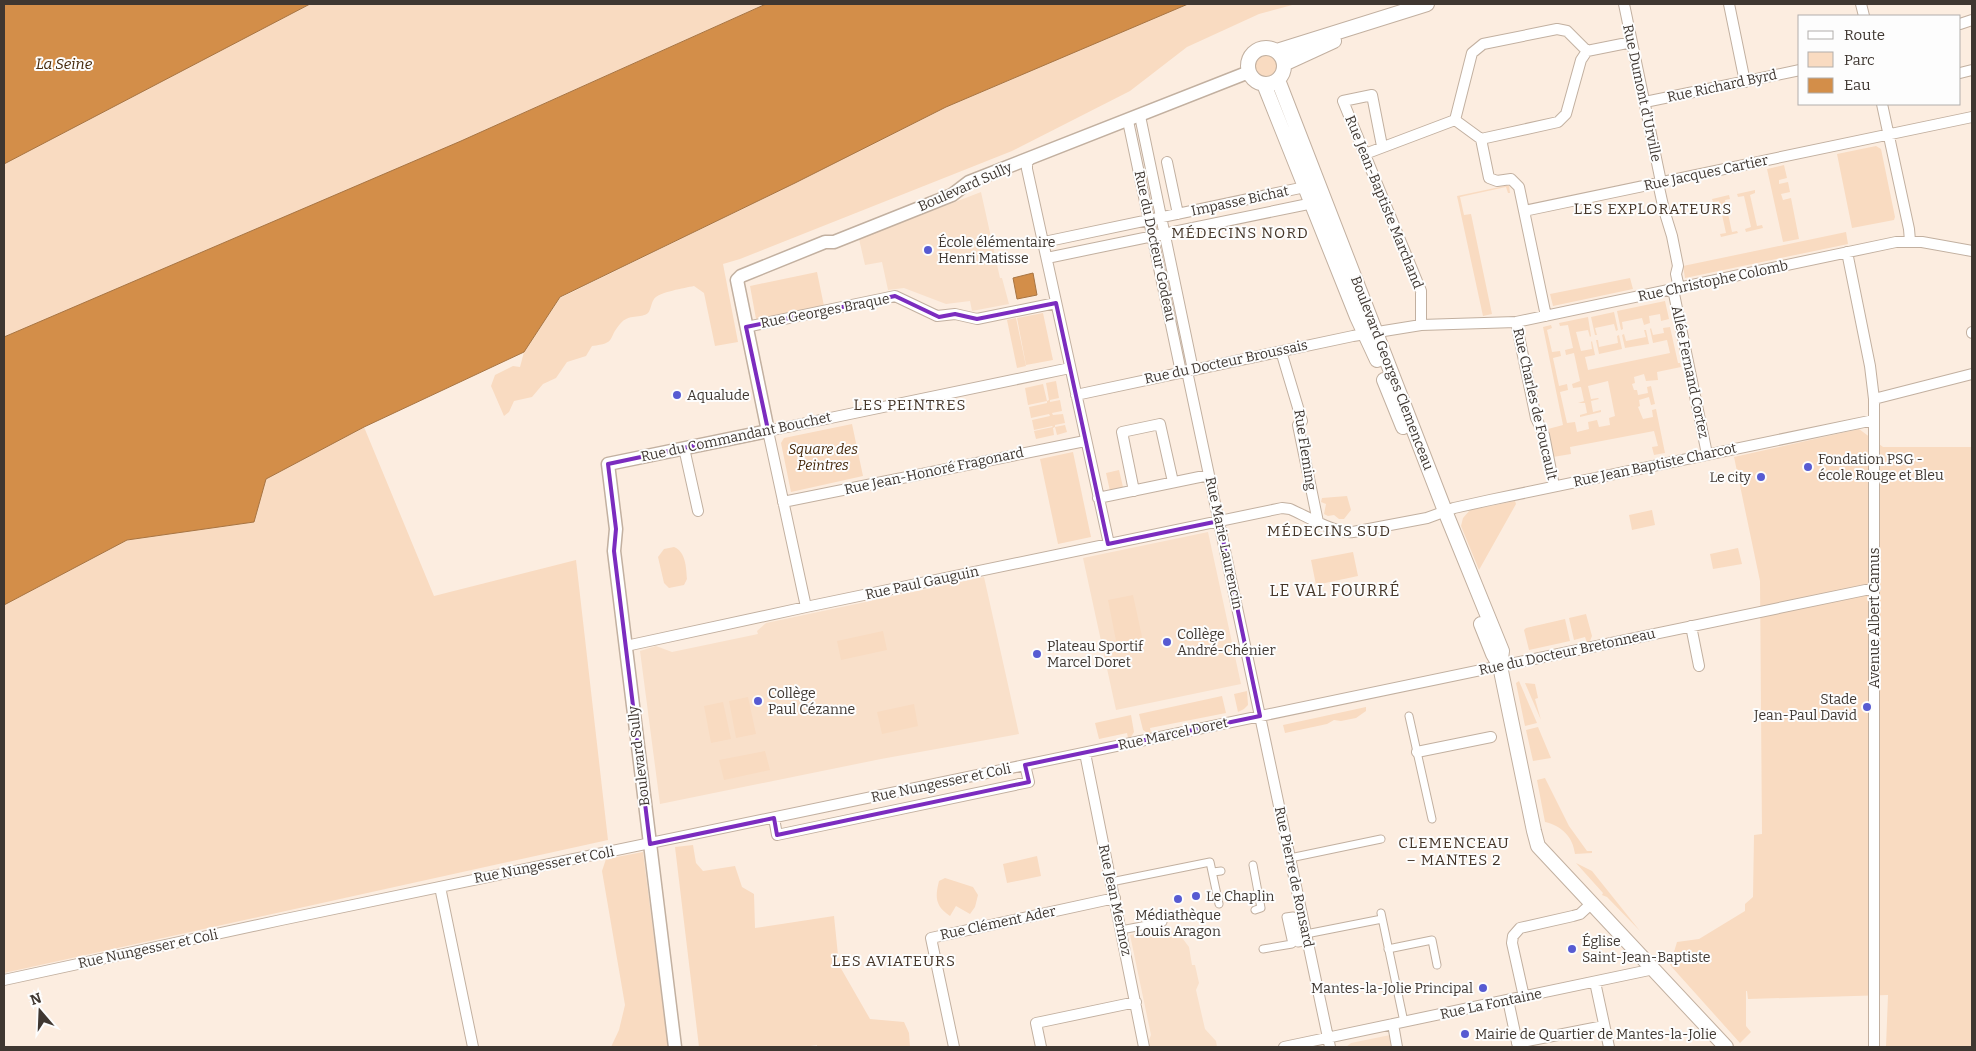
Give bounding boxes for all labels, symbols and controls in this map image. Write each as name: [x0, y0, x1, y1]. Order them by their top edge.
legend: [1798, 15, 1961, 105]
street label: Rue Dumont d'Urville: [1619, 23, 1665, 163]
text: Route: [1844, 26, 1885, 44]
text: Parc: [1844, 51, 1875, 69]
water label: La Seine: [36, 55, 93, 73]
street label: Rue Richard Byrd: [1666, 66, 1778, 106]
text: Eau: [1844, 76, 1871, 94]
street label: Rue Jean-Baptiste Marchand: [1341, 113, 1427, 291]
street label: Rue Jacques Cartier: [1642, 152, 1770, 194]
street label: Boulevard Sully: [915, 158, 1015, 215]
street label: Rue du Docteur Godeau: [1131, 169, 1179, 323]
street label: Impasse Bichat: [1190, 182, 1290, 220]
district label: LES EXPLORATEURS: [1574, 200, 1732, 218]
district label: MÉDECINS NORD: [1171, 224, 1309, 242]
place label: École élémentaire Henri Matisse: [938, 233, 1055, 267]
marker: École élémentaire Henri Matisse: [922, 244, 934, 256]
street label: Rue Christophe Colomb: [1636, 257, 1790, 305]
street label: Boulevard Georges Clemenceau: [1347, 274, 1437, 473]
street label: Rue Georges Braque: [759, 290, 891, 332]
street label: Allée Fernand Cortez: [1668, 304, 1712, 440]
street label: Rue Charles de Foucault: [1509, 326, 1561, 482]
street label: Rue du Docteur Broussais: [1143, 336, 1309, 388]
place label: Aqualude: [687, 387, 750, 404]
marker: Aqualude: [671, 389, 683, 401]
district label: LES PEINTRES: [854, 396, 966, 414]
street label: Rue du Commandant Bouchet: [639, 408, 833, 466]
street label: Rue Fleming: [1290, 408, 1320, 492]
street label: Rue Jean Baptiste Charcot: [1572, 439, 1738, 491]
park label: Square des Peintres: [788, 441, 858, 474]
street label: Rue Jean-Honoré Fragonard: [843, 444, 1025, 498]
place label: Fondation PSG - école Rouge et Bleu: [1818, 451, 1944, 484]
marker: Fondation PSG - école Rouge et Bleu: [1802, 461, 1814, 473]
place label: Le city: [1709, 469, 1752, 486]
marker: Le city: [1755, 471, 1767, 483]
street label: Rue Marie Laurencin: [1202, 475, 1246, 611]
district label: MÉDECINS SUD: [1267, 522, 1391, 540]
street label: Avenue Albert Camus: [1866, 548, 1883, 688]
street label: Rue Paul Gauguin: [864, 563, 980, 603]
district label: LE VAL FOURRÉ: [1270, 580, 1400, 600]
street label: Rue du Docteur Bretonneau: [1477, 625, 1657, 679]
place label: Collège André-Chénier: [1177, 626, 1276, 659]
marker: Collège André-Chénier: [1161, 636, 1173, 648]
place label: Plateau Sportif Marcel Doret: [1047, 638, 1144, 671]
marker: Plateau Sportif Marcel Doret: [1031, 648, 1043, 660]
place label: Collège Paul Cézanne: [768, 685, 855, 718]
place label: Stade Jean-Paul David: [1753, 691, 1857, 724]
marker: Collège Paul Cézanne: [752, 695, 764, 707]
marker: Stade Jean-Paul David: [1861, 701, 1873, 713]
street label: Boulevard Sully: [624, 704, 654, 807]
street label: Rue Marcel Doret: [1117, 714, 1229, 754]
street label: Rue Nungesser et Coli: [870, 760, 1012, 806]
street label: Rue Pierre de Ronsard: [1271, 805, 1317, 949]
district label: CLEMENCEAU – MANTES 2: [1398, 834, 1510, 869]
street label: Rue Nungesser et Coli: [472, 843, 616, 887]
street label: Rue Jean Mermoz: [1095, 843, 1135, 958]
place label: Le Chaplin: [1206, 888, 1275, 905]
marker: Le Chaplin: [1190, 890, 1202, 902]
marker: Médiathèque Louis Aragon: [1172, 893, 1184, 905]
street label: Rue Clément Ader: [939, 902, 1057, 944]
place label: Médiathèque Louis Aragon: [1135, 907, 1221, 940]
street label: Rue Nungesser et Coli: [77, 926, 219, 972]
place label: Église Saint-Jean-Baptiste: [1582, 932, 1710, 966]
marker: Église Saint-Jean-Baptiste: [1566, 943, 1578, 955]
district label: LES AVIATEURS: [832, 952, 956, 970]
place label: Mantes-la-Jolie Principal: [1311, 980, 1473, 997]
marker: Mantes-la-Jolie Principal: [1477, 982, 1489, 994]
street label: Rue La Fontaine: [1439, 985, 1543, 1023]
north arrow: [15, 986, 65, 1036]
text: N: [28, 989, 44, 1009]
place label: Mairie de Quartier de Mantes-la-Jolie: [1475, 1026, 1717, 1043]
marker: Mairie de Quartier de Mantes-la-Jolie: [1459, 1028, 1471, 1040]

